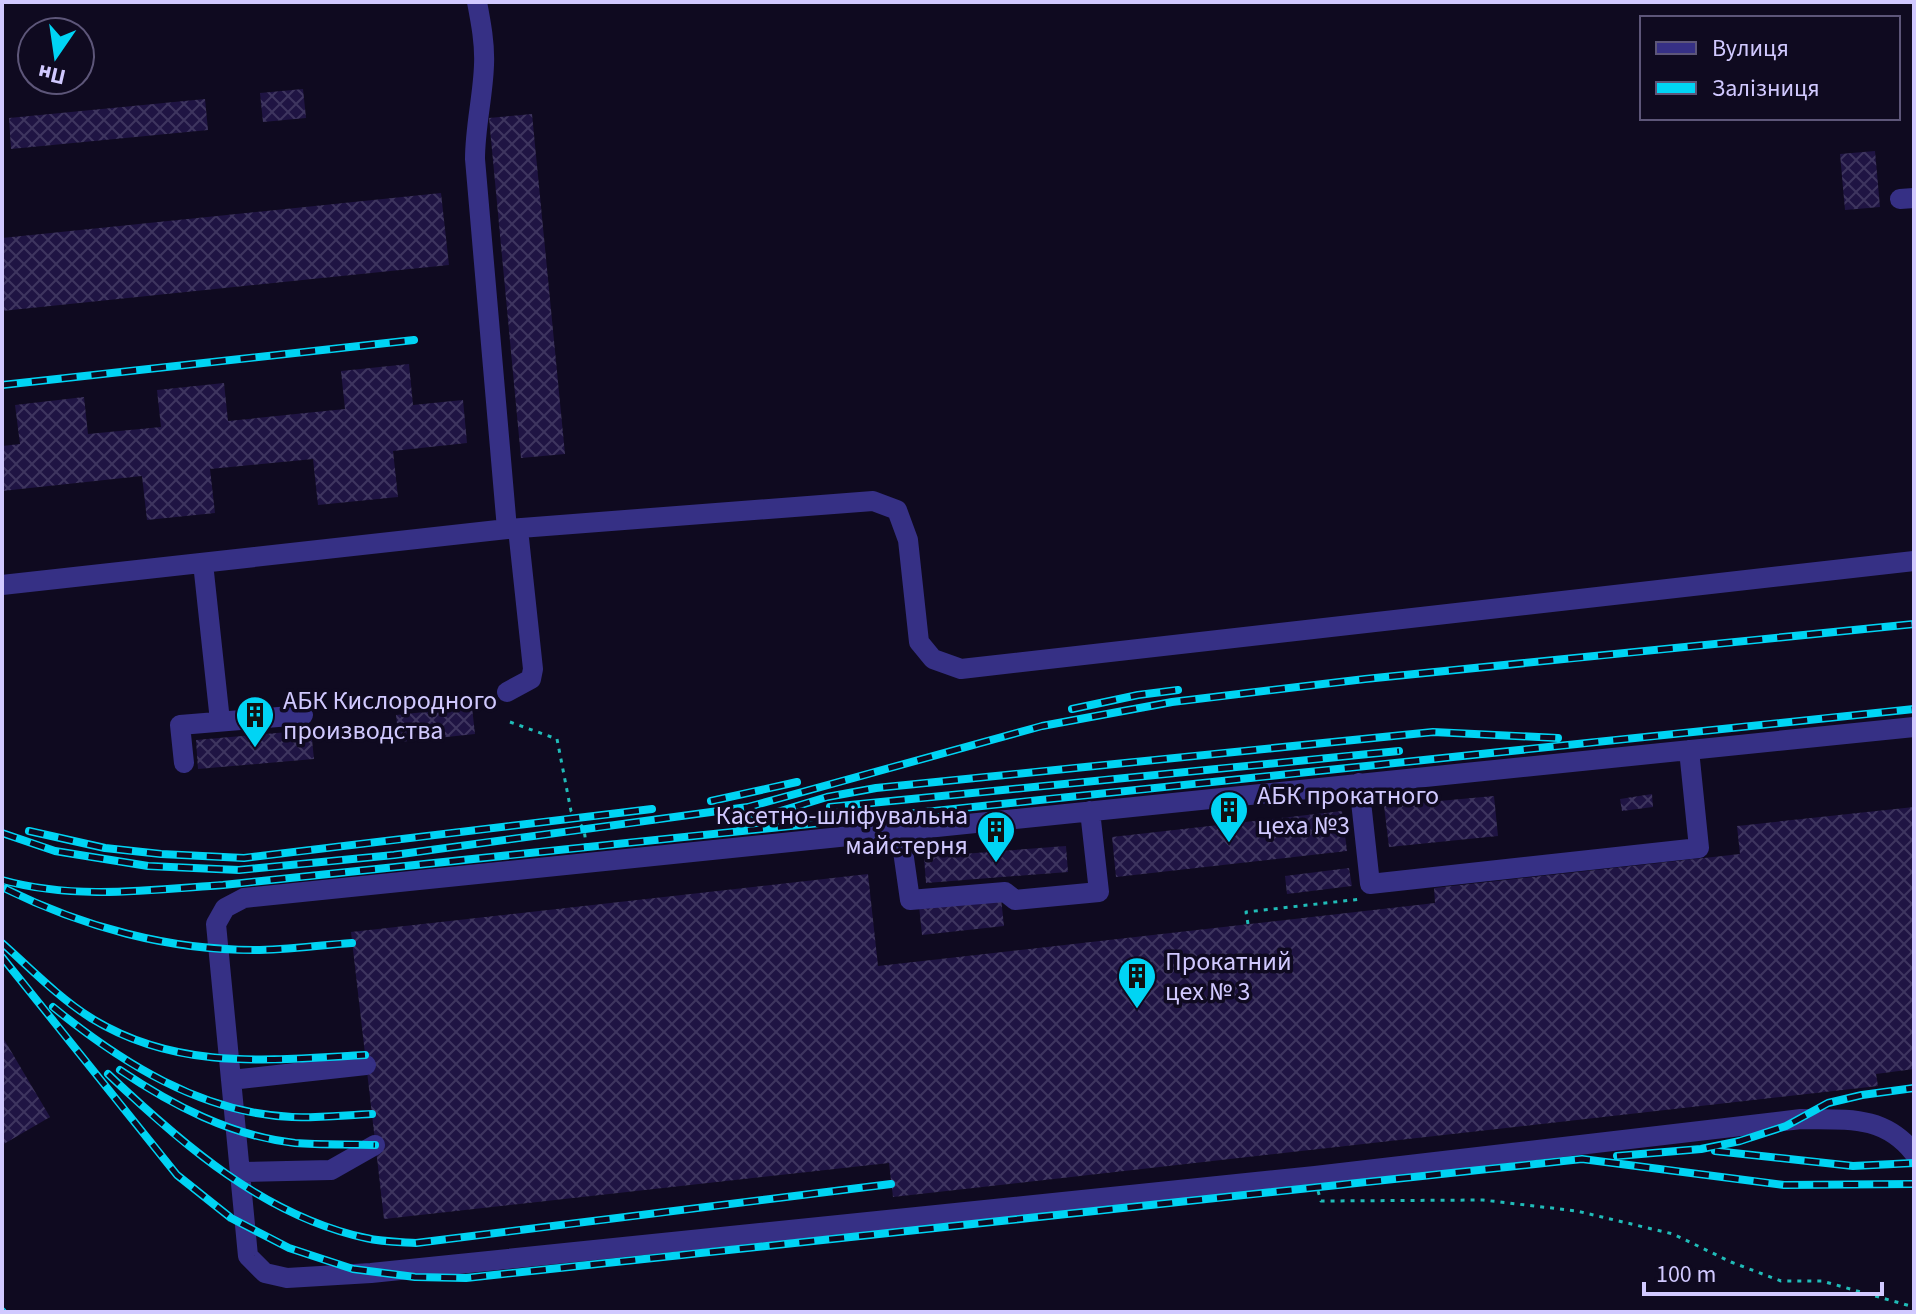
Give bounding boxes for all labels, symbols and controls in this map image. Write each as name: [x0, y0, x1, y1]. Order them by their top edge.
north arrow: [16, 16, 96, 96]
legend: [1640, 16, 1900, 120]
text: Вулиця: [1712, 31, 1789, 66]
text: Пн: [35, 56, 69, 93]
text: Залізниця: [1712, 71, 1820, 106]
place label: АБК Кислородного производства: [283, 682, 497, 749]
building icon: АБК Кислородного производства: [234, 694, 276, 749]
place label: АБК прокатного цеха №3: [1257, 777, 1439, 844]
building icon: АБК прокатного цеха №3: [1208, 789, 1250, 844]
place label: Касетно-шліфувальна майстерня: [716, 797, 968, 864]
building icon: Касетно-шліфувальна майстерня: [975, 809, 1017, 864]
place label: Прокатний цех № 3: [1165, 943, 1292, 1010]
building icon: Прокатний цех № 3: [1116, 955, 1158, 1010]
scale bar: [1644, 1246, 1882, 1296]
text: 100 m: [1656, 1257, 1716, 1292]

